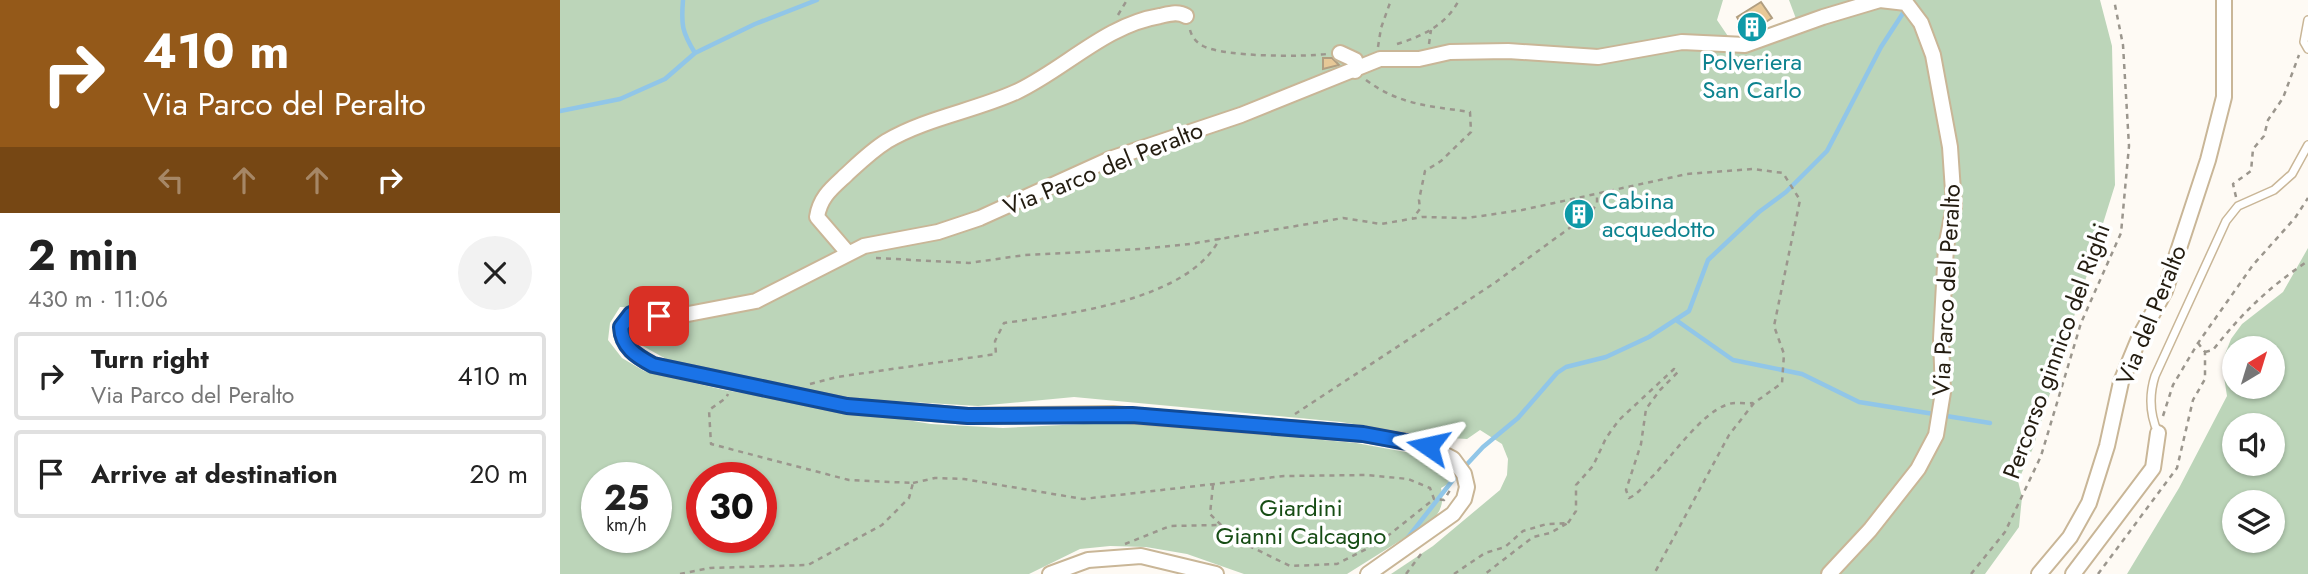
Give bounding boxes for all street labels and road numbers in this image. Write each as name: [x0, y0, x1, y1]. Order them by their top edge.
street label: Via Parco del Peralto: [998, 112, 1208, 224]
street label: Via Parco del Peralto: [1923, 183, 1969, 397]
street label: Percorso ginnico del Righi: [1993, 218, 2119, 484]
street label: Via del Peralto: [2107, 240, 2195, 390]

